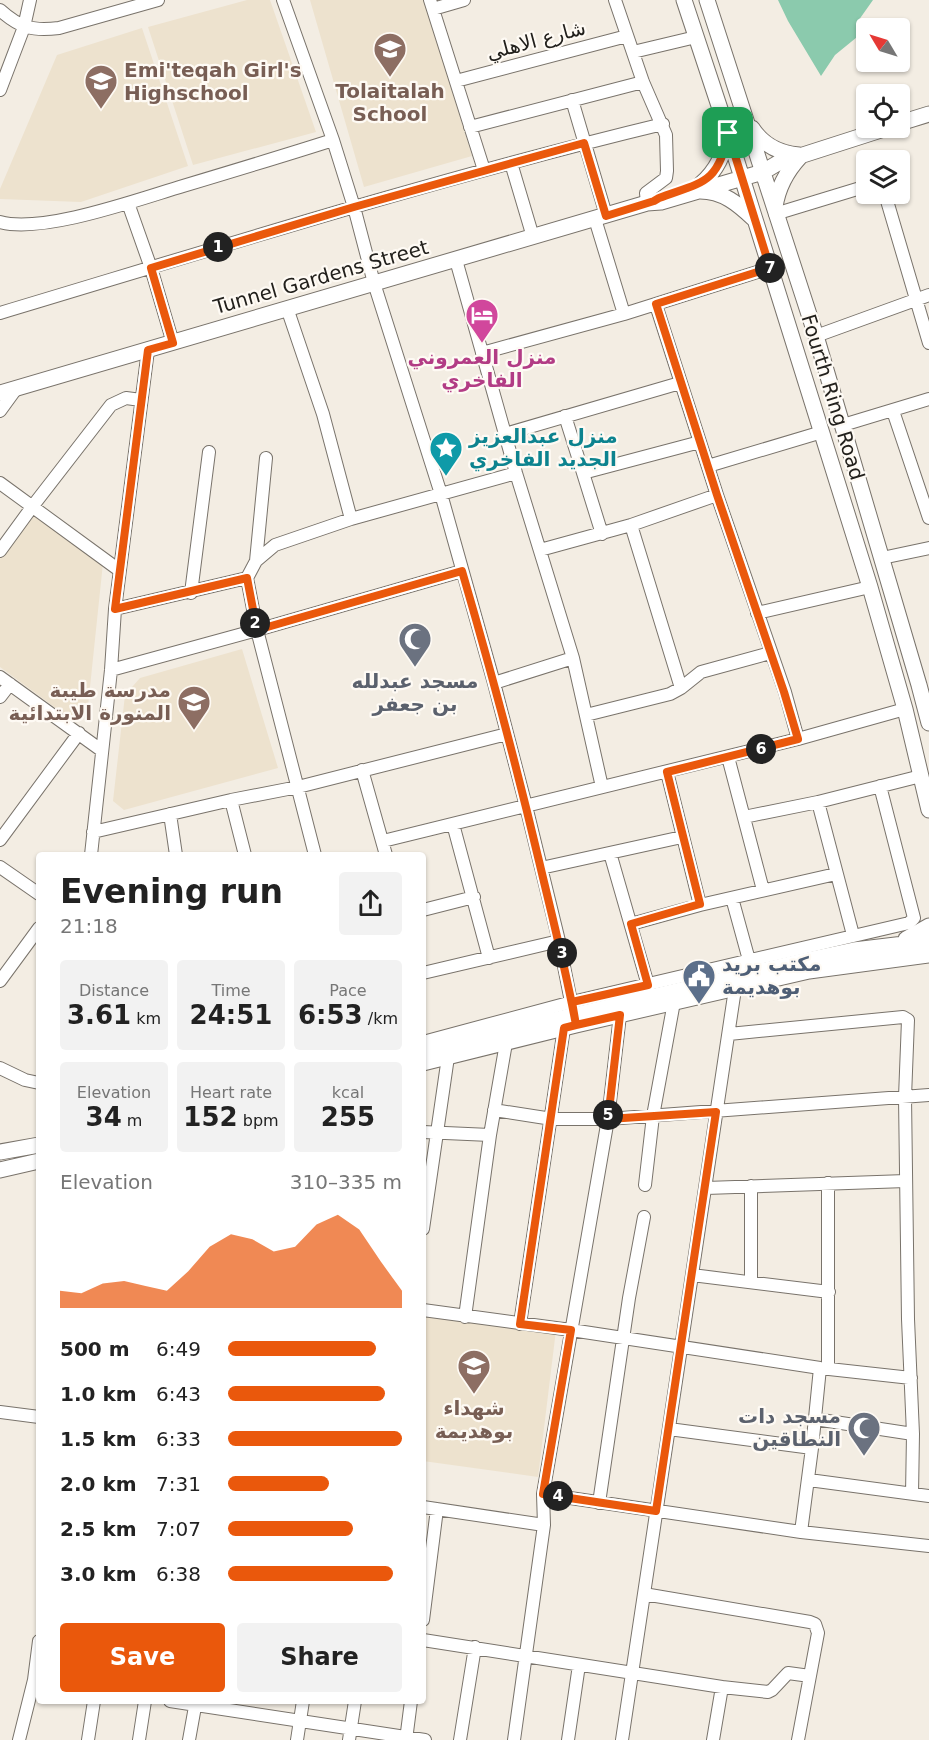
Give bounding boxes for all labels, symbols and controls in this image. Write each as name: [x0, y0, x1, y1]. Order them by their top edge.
street label: شارع الاهلي: [484, 15, 588, 66]
north arrow: [856, 18, 910, 72]
map controls: [856, 18, 910, 204]
school or university icon: Tolaitalah School: [372, 31, 408, 78]
place label: Emi'teqah Girl's Highschool: [124, 58, 302, 105]
school or university icon: Emi'teqah Girl's Highschool: [83, 63, 119, 110]
place label: Tolaitalah School: [335, 79, 445, 126]
button: locate: [856, 84, 910, 138]
pin: [702, 107, 753, 158]
icon: arrive: [711, 116, 744, 149]
button: layers: [856, 150, 910, 204]
pin: 1: [203, 232, 233, 262]
street label: Tunnel Gardens Street: [210, 235, 431, 319]
text: 1: [212, 237, 224, 256]
pin: 7: [755, 253, 785, 283]
text: 7: [764, 258, 776, 277]
hotel icon: منزل العمروني الفاخري: [464, 297, 500, 344]
street label: Fourth Ring Road: [796, 311, 870, 483]
place label: منزل العمروني الفاخري: [408, 345, 556, 393]
place label: منزل عبدالعزيز الجديد الفاخري: [468, 424, 618, 472]
place icon: منزل عبدالعزيز الجديد الفاخري: [428, 430, 464, 477]
pin: 2: [240, 608, 270, 638]
text: 2: [249, 613, 261, 632]
mosque icon: مسجد عبدلله بن جعفر: [397, 621, 433, 668]
place label: مسجد عبدلله بن جعفر: [352, 669, 478, 716]
place label: مدرسة طيبة المنورة الابتدائية: [9, 678, 171, 725]
school or university icon: مدرسة طيبة المنورة الابتدائية: [176, 684, 212, 731]
pin: 6: [746, 734, 776, 764]
text: 6: [755, 739, 767, 758]
text: Evening run: [60, 872, 283, 911]
button: share: [339, 872, 402, 935]
text: 21:18: [60, 914, 118, 938]
pin: 3: [547, 938, 577, 968]
text: 3: [556, 943, 568, 962]
place label: مكتب بريد بوهديمة: [722, 952, 821, 999]
public building icon: مكتب بريد بوهديمة: [681, 958, 717, 1005]
text: Distance: [79, 981, 149, 1000]
text: Time: [211, 981, 251, 1000]
text: Pace: [329, 981, 367, 1000]
text: 3.61: [67, 1000, 131, 1030]
text: 24:51: [190, 1000, 272, 1030]
text: 6:53: [298, 1000, 363, 1030]
text: km: [131, 1009, 161, 1028]
text: /km: [363, 1009, 398, 1028]
text: Elevation: [77, 1083, 151, 1102]
text: Heart rate: [190, 1083, 272, 1102]
text: kcal: [332, 1083, 364, 1102]
pin: 5: [593, 1100, 623, 1130]
text: 34: [86, 1102, 122, 1132]
text: 152: [183, 1102, 238, 1132]
text: 255: [321, 1102, 375, 1132]
text: 5: [602, 1105, 614, 1124]
text: m: [122, 1111, 142, 1130]
text: bpm: [238, 1111, 279, 1130]
text: Elevation: [60, 1170, 153, 1194]
text: 310–335 m: [290, 1170, 402, 1194]
text: 500 m: [60, 1337, 130, 1361]
text: 6:49: [156, 1337, 201, 1361]
school or university icon: شهداء بوهديمة: [456, 1348, 492, 1395]
text: 1.0 km: [60, 1382, 137, 1406]
text: 6:43: [156, 1382, 201, 1406]
place label: شهداء بوهديمة: [435, 1396, 513, 1443]
place label: مسجد دات النطاقين: [738, 1404, 841, 1451]
mosque icon: مسجد دات النطاقين: [846, 1410, 882, 1457]
text: 1.5 km: [60, 1427, 137, 1451]
text: 6:33: [156, 1427, 201, 1451]
text: 2.0 km: [60, 1472, 137, 1496]
text: 7:31: [156, 1472, 201, 1496]
pin: 4: [543, 1481, 573, 1511]
text: 4: [552, 1486, 564, 1505]
text: 2.5 km: [60, 1517, 137, 1541]
text: 7:07: [156, 1517, 201, 1541]
text: 3.0 km: [60, 1562, 137, 1586]
text: 6:38: [156, 1562, 201, 1586]
button: Save: [60, 1623, 225, 1692]
button: Share: [237, 1623, 402, 1692]

